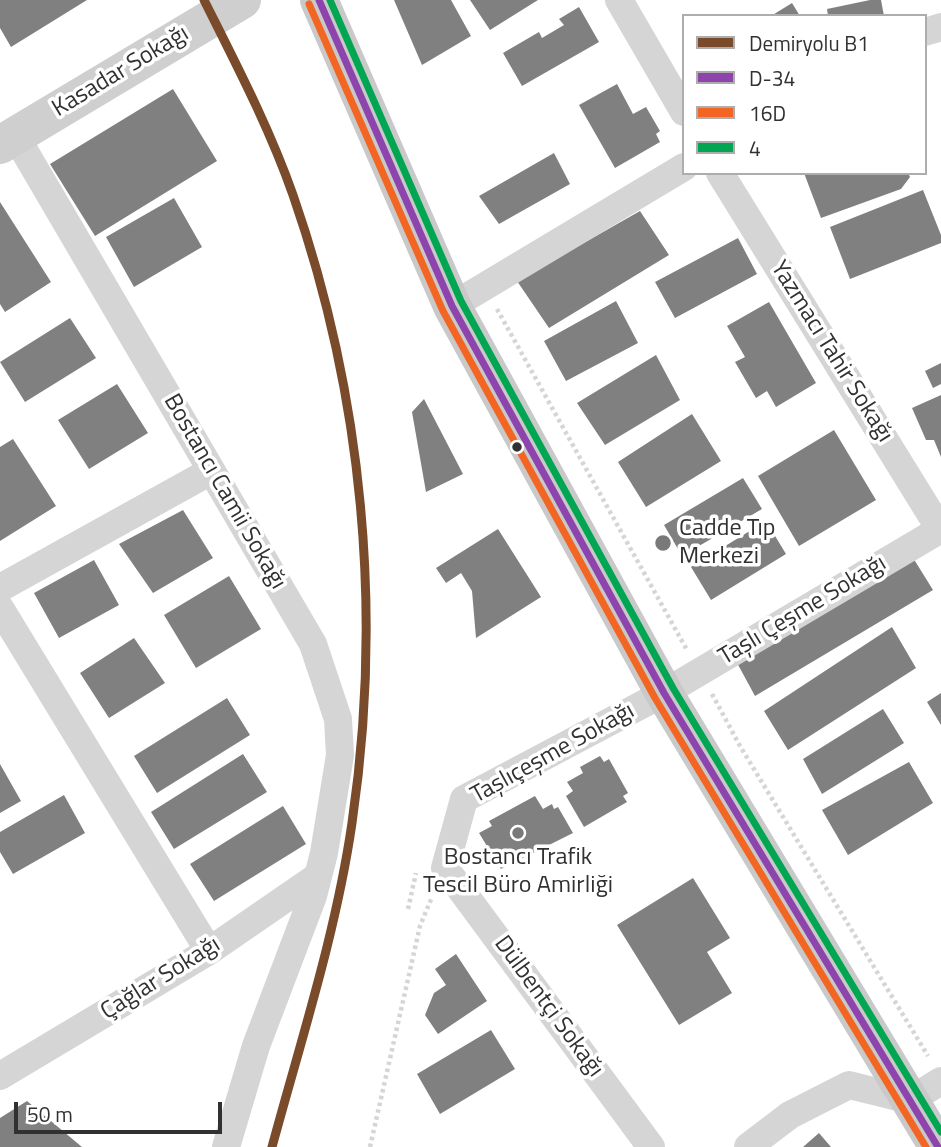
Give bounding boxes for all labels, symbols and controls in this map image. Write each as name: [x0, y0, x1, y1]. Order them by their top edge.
legend: [682, 14, 927, 175]
street label: Kasadar Sokağı: [48, 20, 194, 124]
text: Demiryolu B1: [749, 27, 869, 59]
text: D-34: [749, 62, 795, 94]
text: 16D: [749, 97, 786, 129]
text: 4: [749, 132, 761, 164]
street label: Yazmacı Tahir Sokağı: [764, 256, 898, 448]
street label: Bostancı Camii Sokağı: [156, 389, 292, 595]
unlabelled marker: [510, 440, 524, 454]
place label: Cadde Tıp Merkezi: [679, 515, 775, 571]
marker: Cadde Tıp Merkezi: [653, 533, 673, 553]
street label: Taşlı Çeşme Sokağı: [714, 550, 892, 672]
street label: Taşlıçeşme Sokağı: [466, 697, 640, 811]
marker: Bostancı Trafik Tescil Büro Amirliği: [510, 825, 526, 841]
place label: Bostancı Trafik Tescil Büro Amirliği: [423, 844, 613, 900]
street label: Çağlar Sokağı: [96, 931, 226, 1027]
street label: Dülbentçi Sokağı: [487, 931, 609, 1083]
scale bar: [18, 1088, 226, 1132]
text: 50 m: [27, 1098, 73, 1130]

